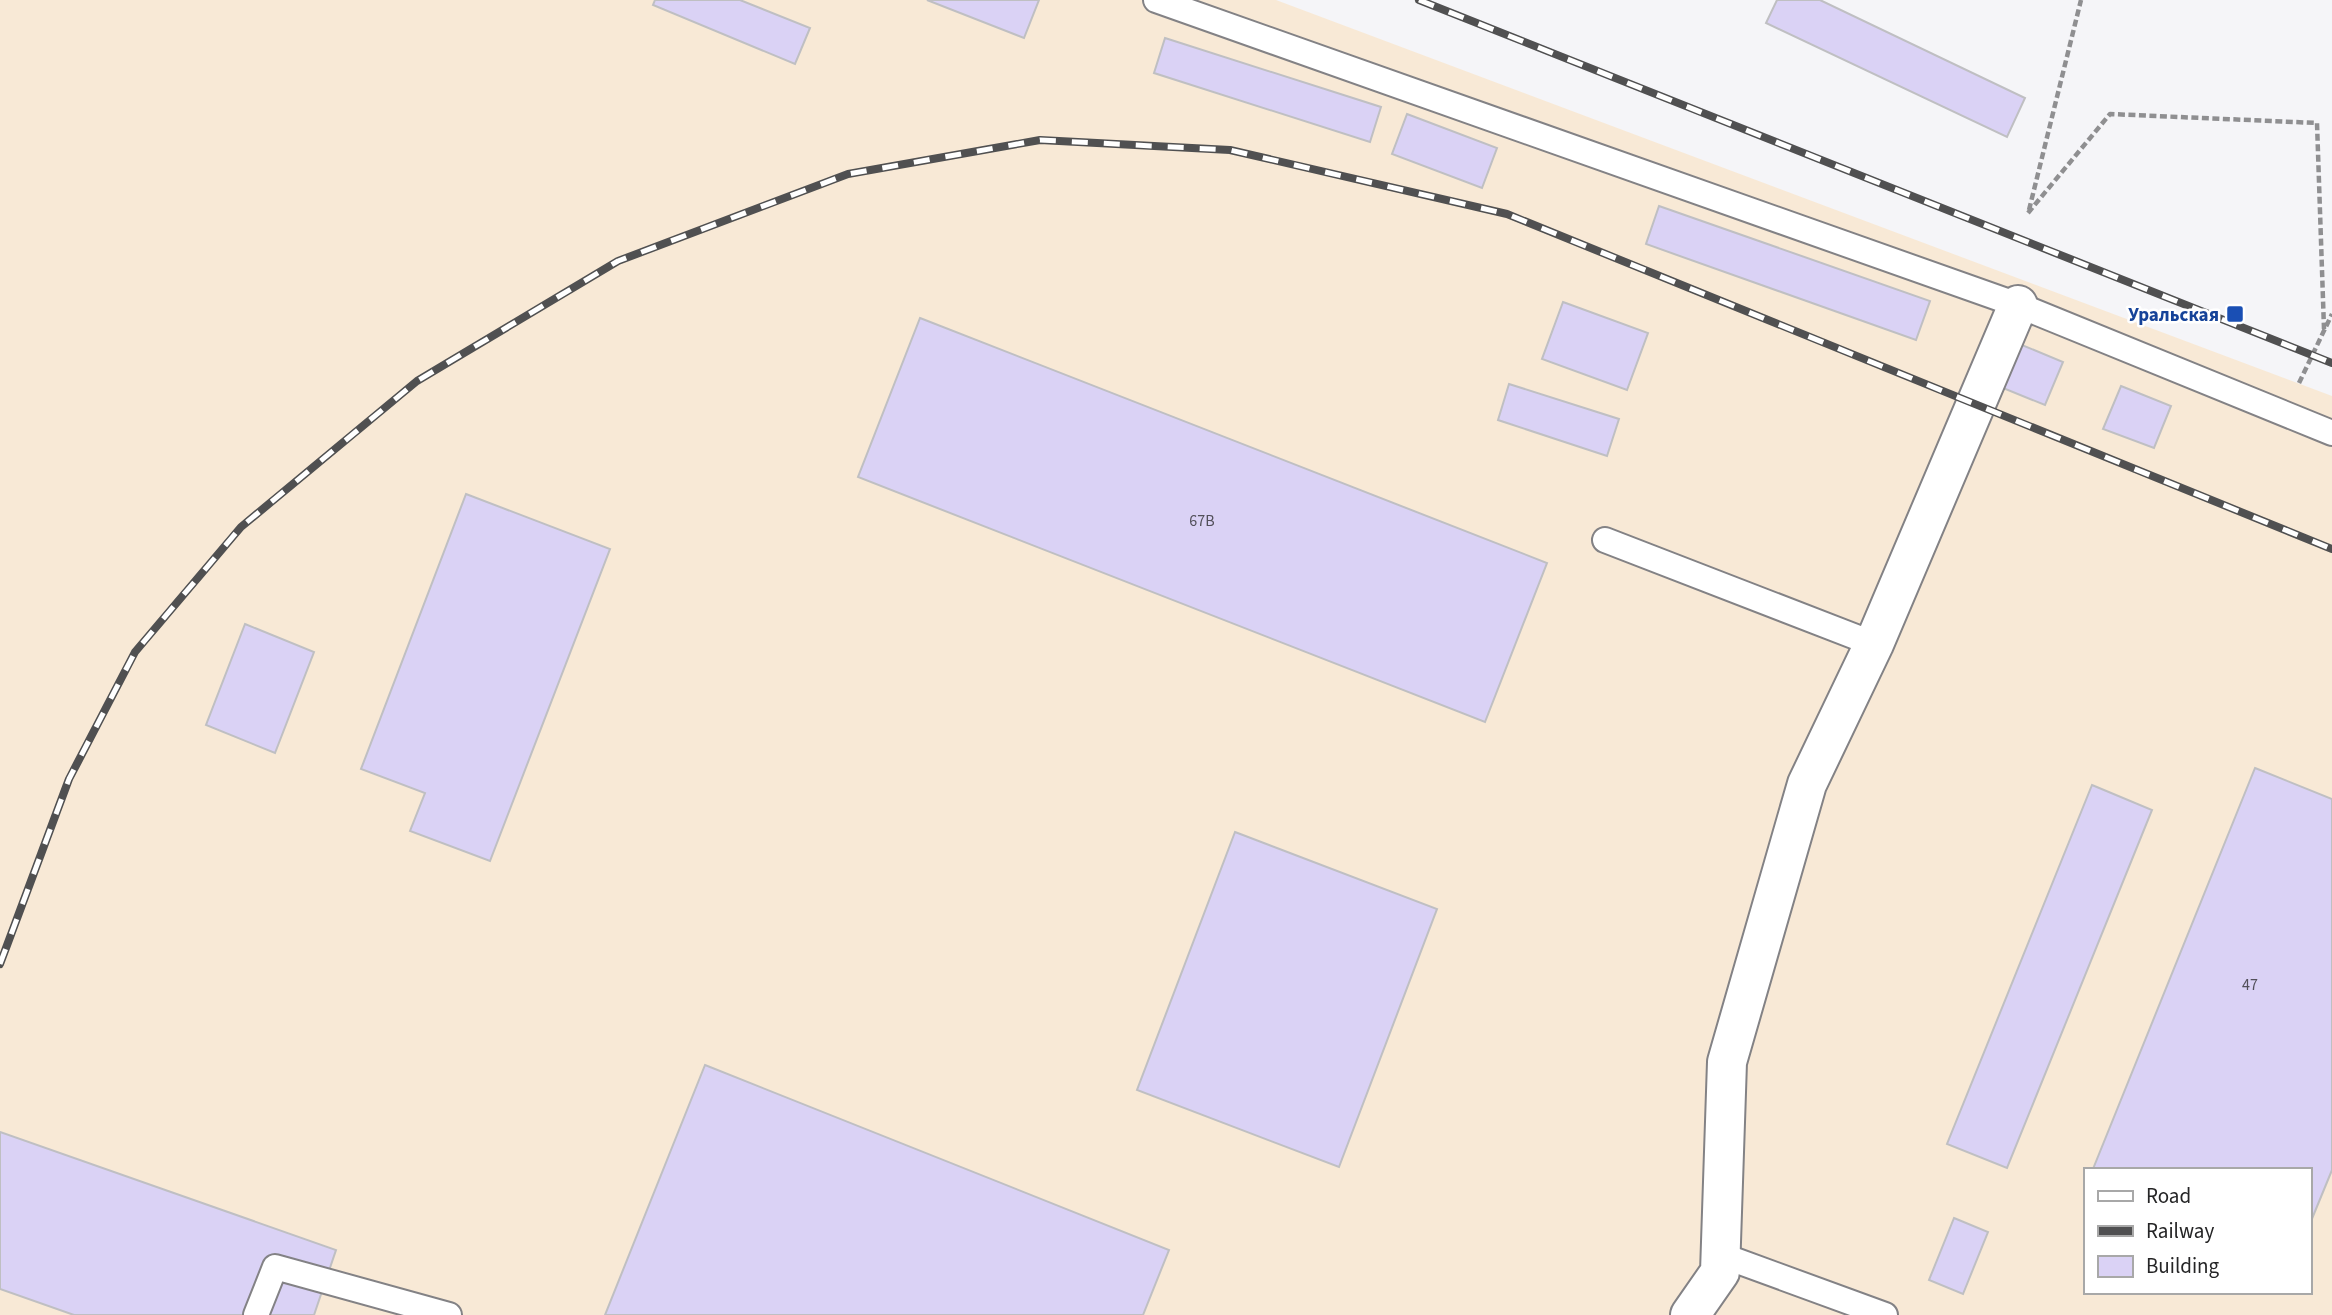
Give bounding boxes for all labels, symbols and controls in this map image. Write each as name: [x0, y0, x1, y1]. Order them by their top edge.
place label: Уральская: [2128, 302, 2219, 329]
marker: Уральская: [2225, 304, 2245, 324]
house number: 67В: [1189, 510, 1215, 532]
house number: 47: [2242, 974, 2258, 996]
legend: [2084, 1168, 2311, 1294]
text: Road: [2146, 1181, 2191, 1211]
text: Railway: [2146, 1216, 2214, 1246]
text: Building: [2146, 1251, 2220, 1281]

